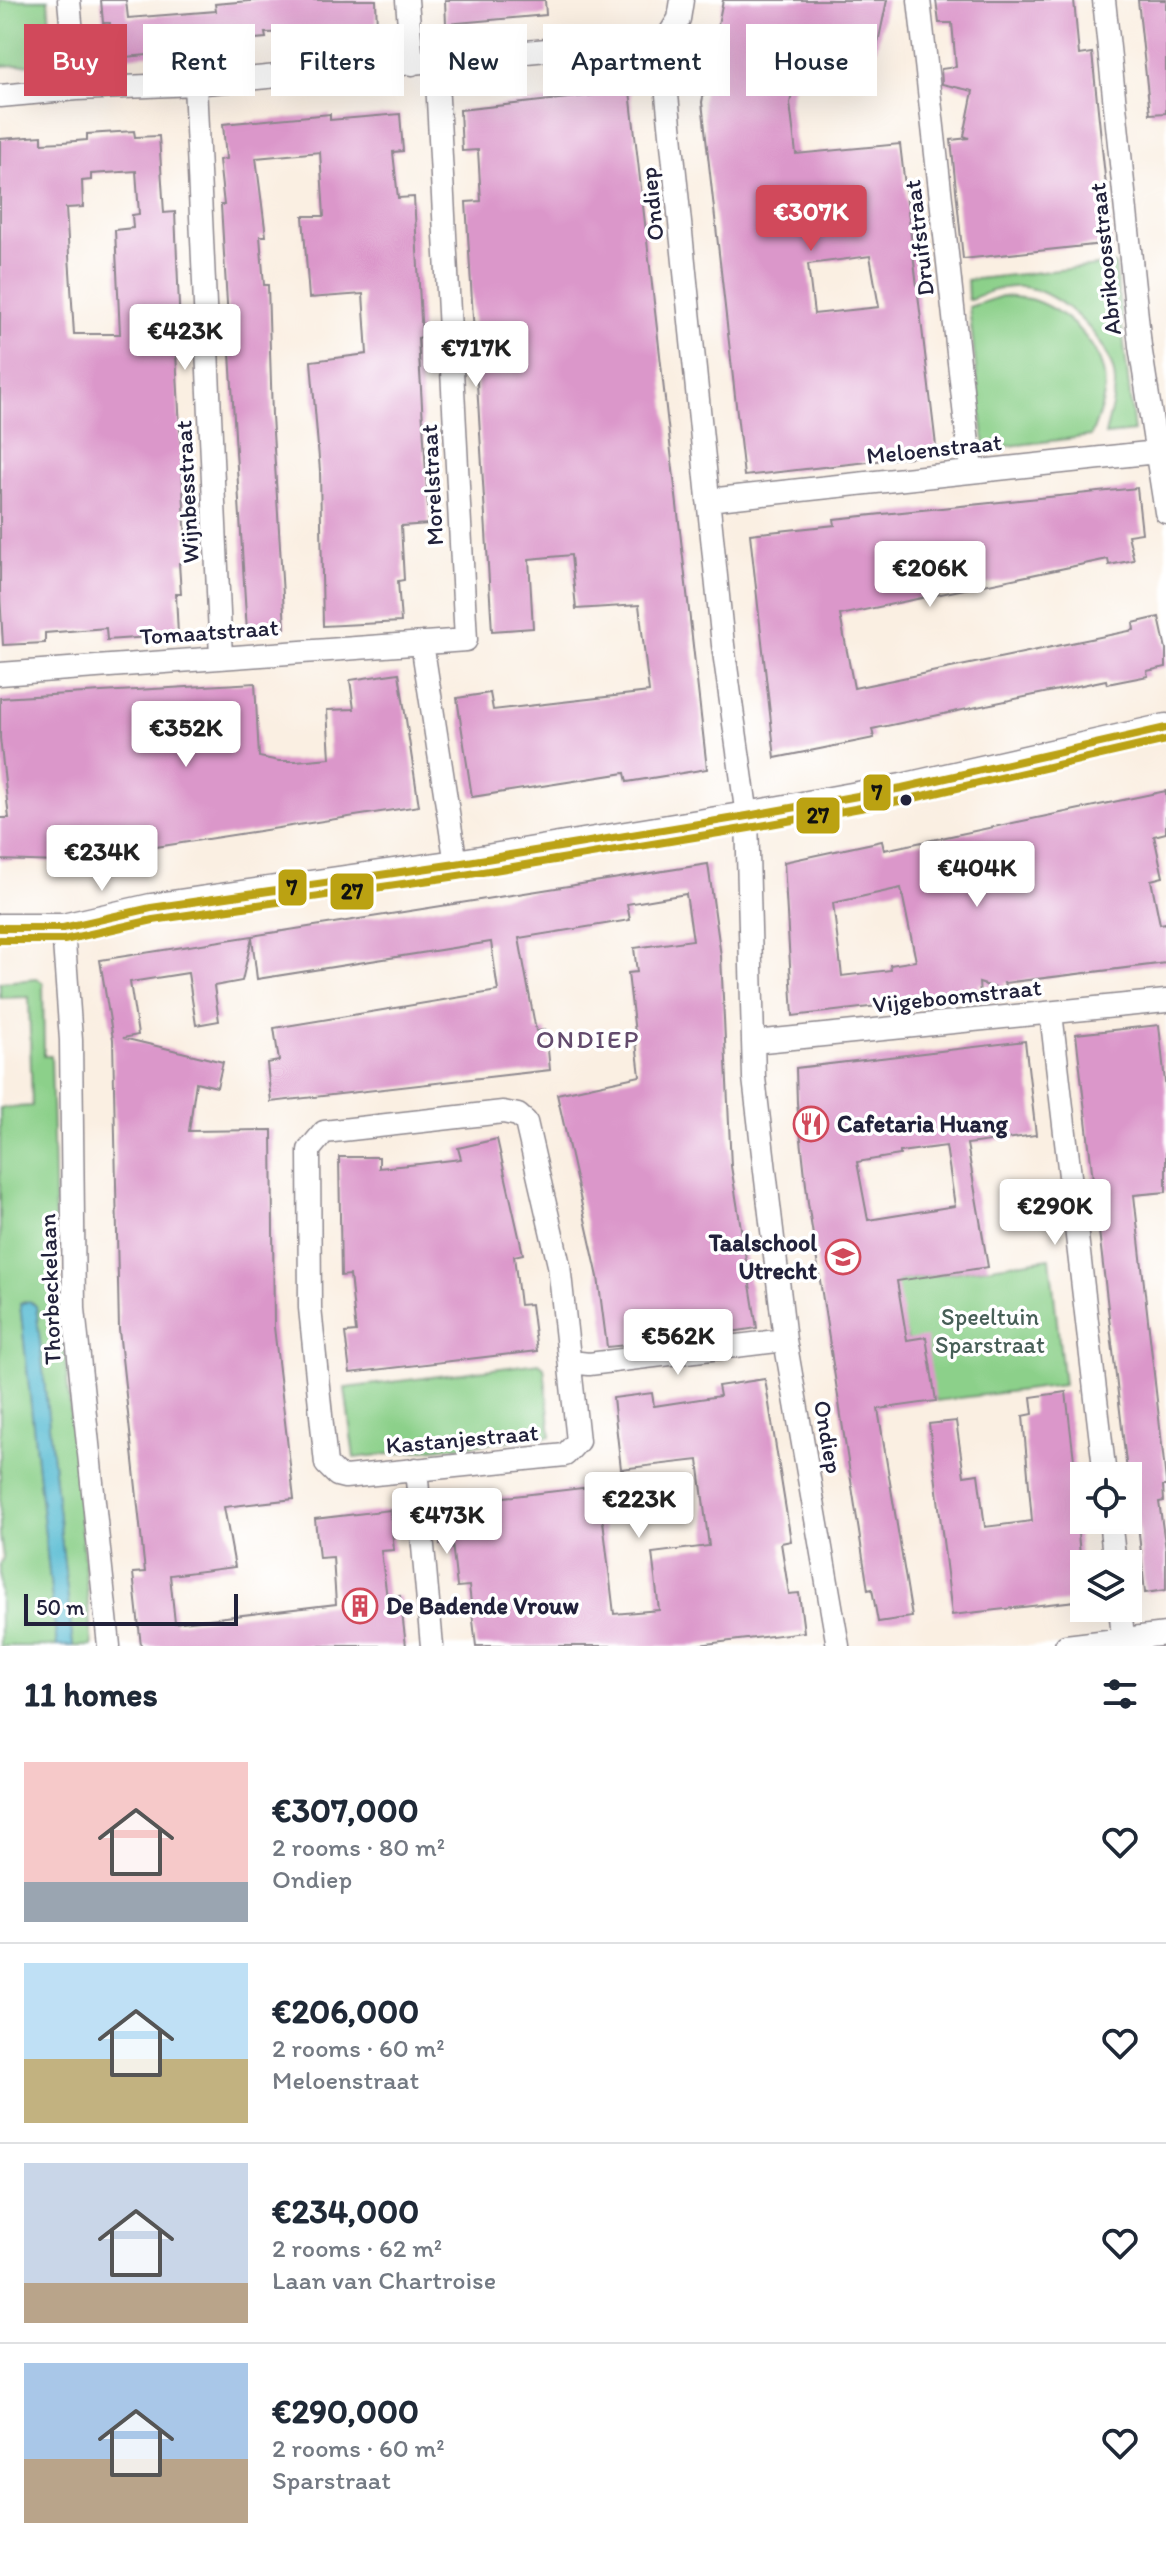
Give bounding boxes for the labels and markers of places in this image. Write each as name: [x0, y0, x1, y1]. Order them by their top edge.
pin: €307K: [755, 185, 867, 253]
pin: €423K: [129, 304, 241, 372]
pin: €717K: [420, 321, 532, 389]
pin: €206K: [874, 541, 986, 609]
pin: €352K: [130, 701, 242, 769]
unlabelled marker: [898, 792, 914, 808]
pin: €234K: [46, 825, 158, 893]
pin: €404K: [921, 841, 1033, 909]
restaurant icon: Cafetaria Huang: [792, 1105, 830, 1143]
place label: Cafetaria Huang: [837, 1109, 1009, 1139]
pin: €290K: [999, 1179, 1111, 1247]
place label: Taalschool Utrecht: [708, 1228, 817, 1285]
school or university icon: Taalschool Utrecht: [824, 1238, 862, 1276]
pin: €562K: [622, 1309, 734, 1377]
pin: €223K: [583, 1472, 695, 1540]
pin: €473K: [391, 1488, 503, 1556]
building icon: De Badende Vrouw: [341, 1587, 379, 1625]
place label: De Badende Vrouw: [386, 1591, 579, 1620]

